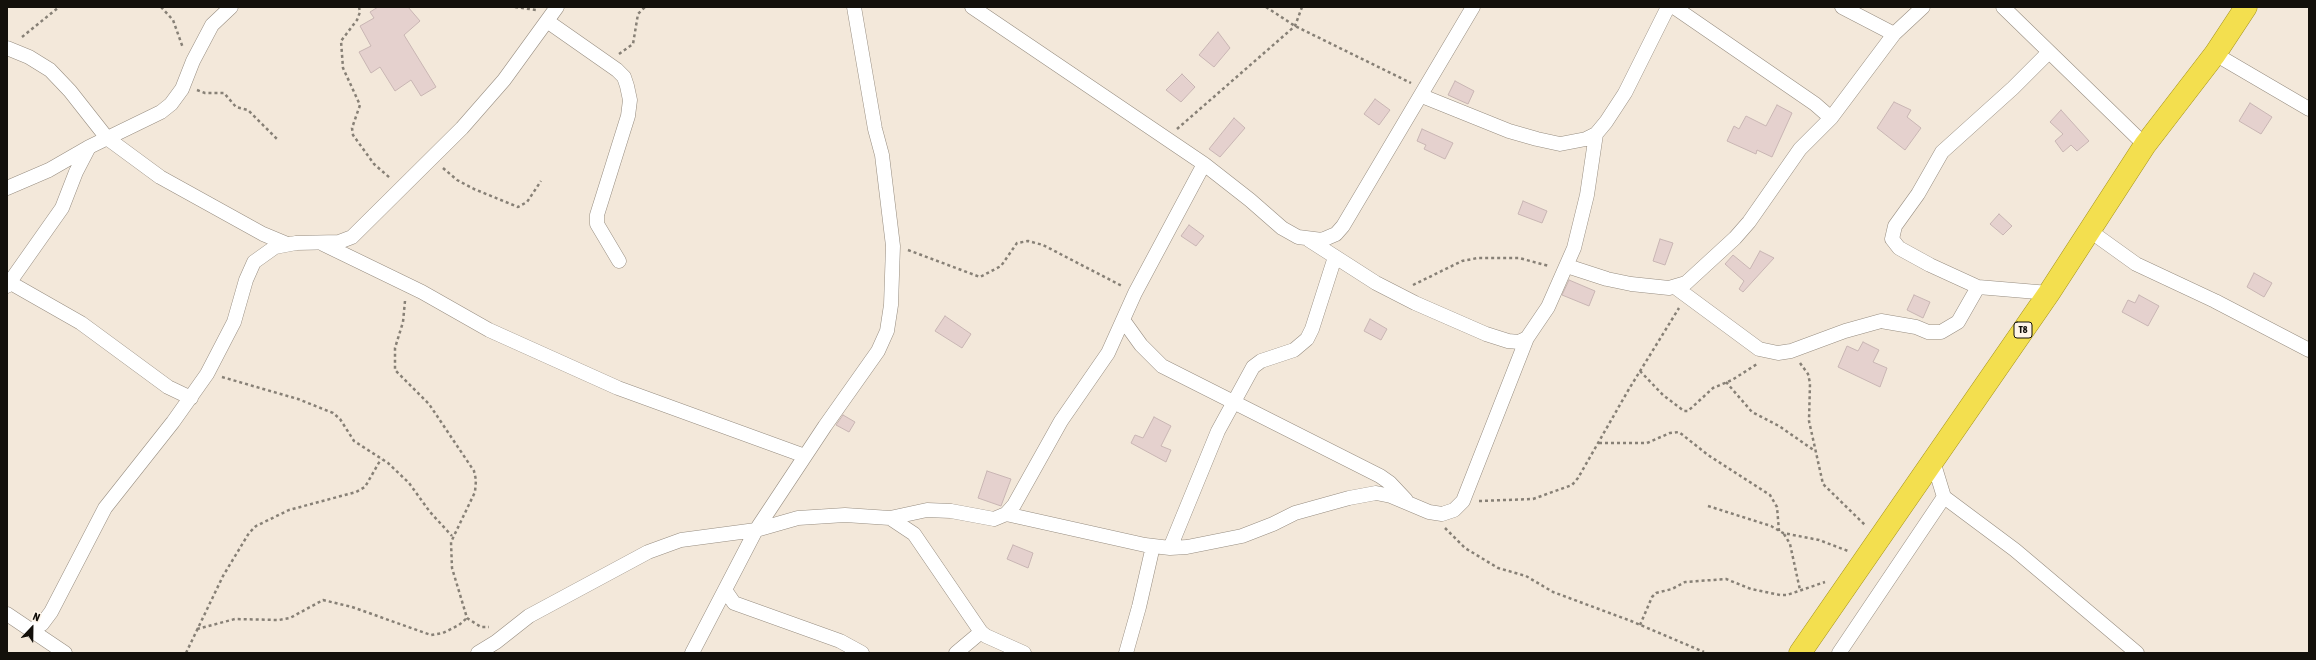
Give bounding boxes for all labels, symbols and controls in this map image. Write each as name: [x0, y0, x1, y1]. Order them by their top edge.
road number: T8: [2014, 322, 2032, 338]
north arrow: [12, 608, 52, 648]
text: N: [31, 610, 42, 624]

